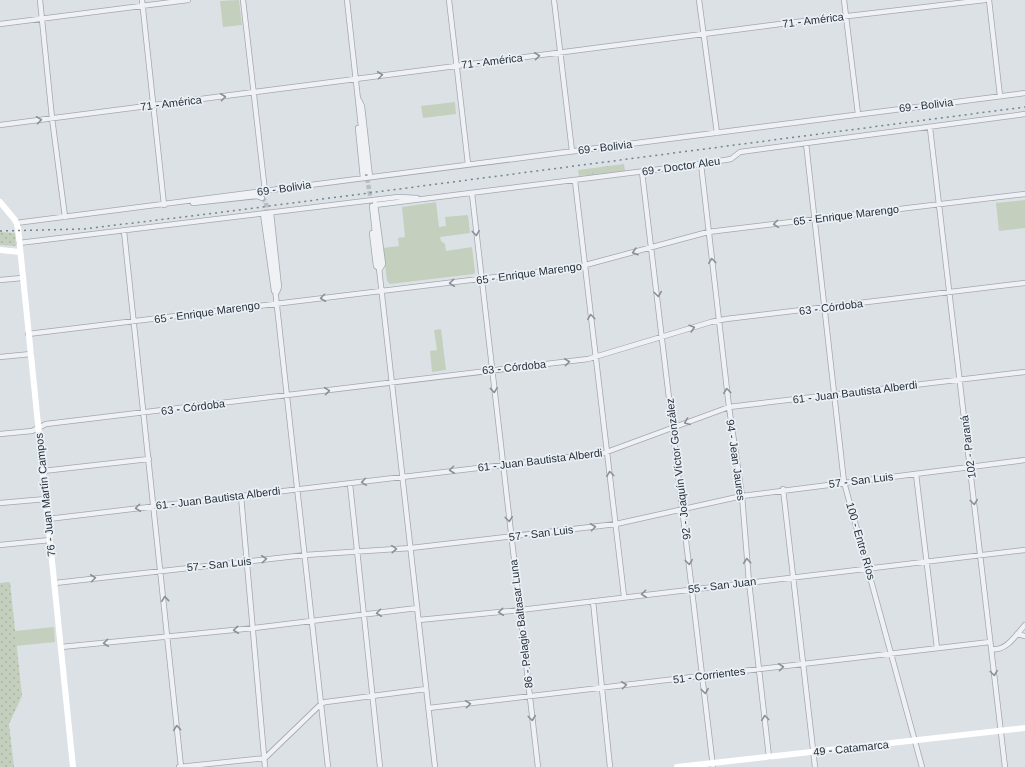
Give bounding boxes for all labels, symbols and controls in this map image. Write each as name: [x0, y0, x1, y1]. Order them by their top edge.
street label: 71 - América: [782, 10, 845, 30]
street label: 71 - América: [461, 51, 524, 71]
one-way arrow: [533, 51, 540, 60]
one-way arrow: [377, 71, 383, 80]
one-way arrow: [220, 92, 226, 101]
street label: 71 - América: [140, 93, 203, 113]
street label: 69 - Bolivia: [898, 96, 955, 114]
one-way arrow: [36, 115, 42, 124]
street label: 69 - Bolivia: [577, 138, 634, 156]
street label: 69 - Doctor Aleu: [641, 155, 721, 177]
street label: 69 - Bolivia: [256, 178, 313, 198]
street label: 65 - Enrique Marengo: [792, 203, 900, 227]
one-way arrow: [773, 219, 779, 228]
one-way arrow: [471, 230, 480, 236]
one-way arrow: [632, 247, 639, 256]
one-way arrow: [708, 258, 717, 265]
street label: 65 - Enrique Marengo: [475, 260, 583, 286]
one-way arrow: [449, 278, 455, 287]
one-way arrow: [653, 291, 662, 297]
one-way arrow: [320, 293, 326, 302]
street label: 63 - Córdoba: [798, 297, 864, 317]
street label: 65 - Enrique Marengo: [153, 299, 261, 325]
one-way arrow: [587, 314, 596, 320]
one-way arrow: [689, 324, 696, 333]
one-way arrow: [564, 357, 570, 366]
street label: 63 - Córdoba: [481, 358, 547, 376]
street label: 61 - Juan Bautista Alberdi: [792, 378, 918, 406]
one-way arrow: [324, 387, 330, 396]
one-way arrow: [489, 387, 498, 393]
one-way arrow: [723, 388, 732, 394]
street label: 63 - Córdoba: [160, 397, 226, 417]
street label: 92 - Joaquín Víctor González: [663, 398, 693, 540]
street label: 102 - Paraná: [958, 414, 978, 479]
one-way arrow: [684, 418, 691, 426]
street label: 94 - Jean Jaures: [724, 419, 748, 502]
street label: 76 - Juan Martín Campos: [32, 432, 57, 557]
street label: 61 - Juan Bautista Alberdi: [477, 446, 603, 474]
one-way arrow: [449, 466, 455, 475]
street label: 57 - San Luis: [828, 470, 894, 490]
one-way arrow: [606, 471, 615, 477]
one-way arrow: [361, 477, 367, 486]
street label: 61 - Juan Bautista Alberdi: [155, 484, 281, 512]
one-way arrow: [969, 499, 978, 505]
street label: 100 - Entre Ríos: [844, 501, 878, 582]
one-way arrow: [135, 503, 141, 512]
one-way arrow: [504, 516, 513, 522]
street label: 57 - San Luis: [508, 523, 574, 543]
one-way arrow: [590, 523, 596, 532]
one-way arrow: [391, 545, 397, 554]
street label: 57 - San Luis: [186, 555, 252, 573]
one-way arrow: [261, 555, 267, 564]
street label: 86 - Pelagio Baltasar Luna: [507, 558, 535, 689]
one-way arrow: [743, 558, 752, 564]
one-way arrow: [684, 559, 693, 565]
one-way arrow: [90, 574, 96, 583]
street label: 55 - San Juan: [687, 575, 757, 595]
one-way arrow: [641, 589, 647, 598]
one-way arrow: [160, 596, 169, 602]
one-way arrow: [498, 607, 504, 616]
one-way arrow: [376, 608, 382, 617]
one-way arrow: [233, 625, 239, 634]
one-way arrow: [103, 638, 109, 647]
one-way arrow: [778, 663, 784, 672]
street label: 51 - Corrientes: [672, 665, 746, 685]
one-way arrow: [989, 670, 998, 676]
one-way arrow: [621, 681, 628, 690]
one-way arrow: [700, 688, 709, 694]
one-way arrow: [465, 700, 471, 709]
one-way arrow: [527, 714, 536, 721]
one-way arrow: [760, 715, 769, 721]
one-way arrow: [173, 725, 182, 731]
street label: 49 - Catamarca: [813, 738, 890, 758]

